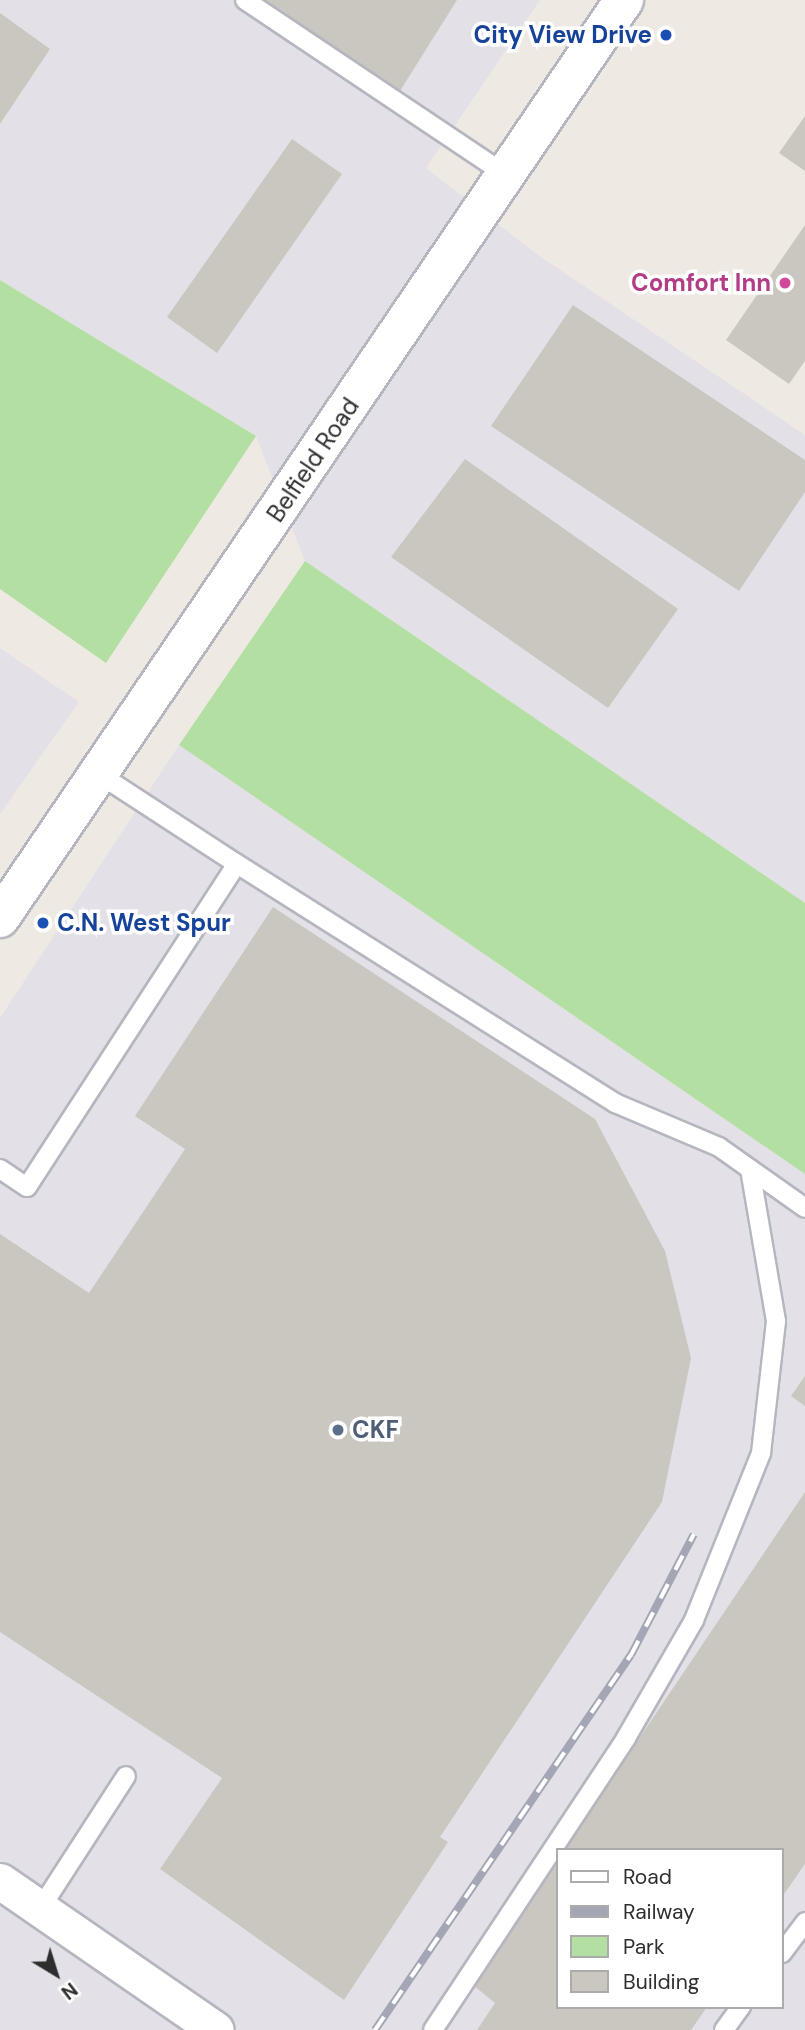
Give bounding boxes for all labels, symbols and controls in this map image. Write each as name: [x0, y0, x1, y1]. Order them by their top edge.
place label: City View Drive: [474, 21, 652, 49]
marker: City View Drive: [658, 27, 674, 43]
place label: Comfort Inn: [631, 269, 771, 297]
marker: Comfort Inn: [777, 275, 793, 291]
street label: Belfield Road: [261, 393, 365, 527]
place label: C.N. West Spur: [57, 909, 231, 937]
marker: C.N. West Spur: [35, 915, 51, 931]
place label: CKF: [352, 1416, 399, 1444]
marker: CKF: [330, 1422, 346, 1438]
legend: [556, 1848, 784, 2009]
text: Road: [623, 1863, 672, 1891]
text: Railway: [623, 1898, 695, 1926]
text: Park: [623, 1933, 664, 1961]
north arrow: [21, 1939, 91, 2009]
text: Building: [623, 1968, 699, 1996]
text: N: [56, 1977, 82, 2005]

